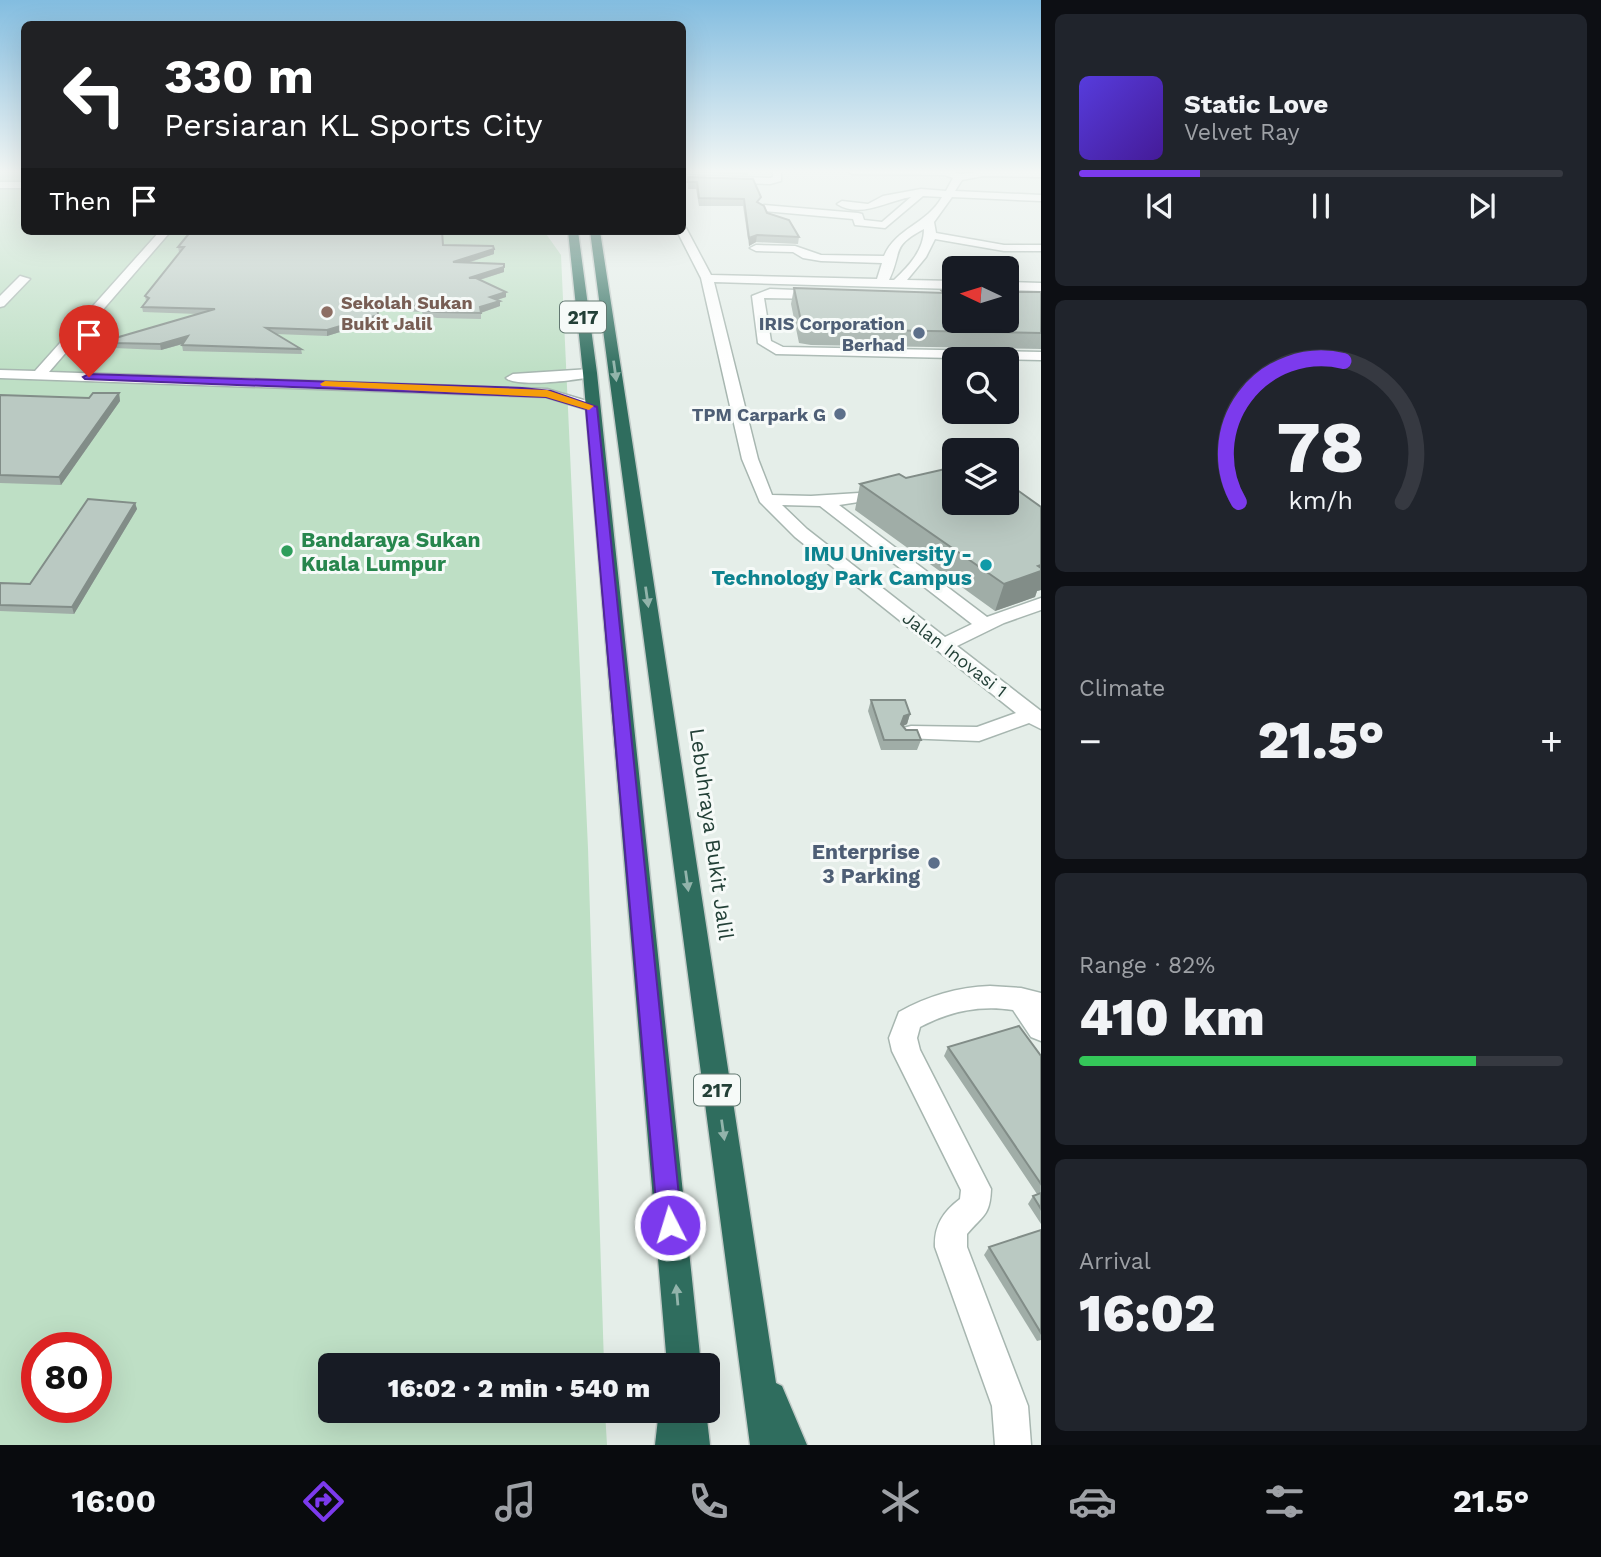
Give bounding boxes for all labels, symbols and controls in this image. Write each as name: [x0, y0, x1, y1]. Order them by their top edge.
text: 330 m: [164, 47, 314, 105]
icon: left: [49, 49, 140, 140]
text: Static Love: [1184, 89, 1328, 119]
text: Persiaran KL Sports City: [164, 106, 542, 144]
text: Velvet Ray: [1184, 119, 1300, 146]
icon: arrive: [125, 182, 163, 220]
text: Then: [49, 186, 111, 216]
icon: previous: [1141, 187, 1179, 225]
icon: pause: [1302, 187, 1340, 225]
icon: next: [1463, 187, 1501, 225]
north arrow: [942, 256, 1018, 332]
map controls: [942, 256, 1019, 515]
place label: Sekolah Sukan Bukit Jalil: [341, 292, 473, 334]
road number: 217: [560, 302, 606, 332]
marker: Sekolah Sukan Bukit Jalil: [319, 304, 335, 320]
pin: [59, 305, 119, 377]
place label: IRIS Corporation Berhad: [759, 313, 905, 355]
icon: arrive: [70, 316, 108, 354]
marker: IRIS Corporation Berhad: [911, 325, 927, 341]
button: search: [942, 347, 1019, 424]
one-way arrow: [609, 360, 620, 382]
place label: TPM Carpark G: [692, 404, 826, 425]
text: 78: [1277, 405, 1365, 491]
marker: TPM Carpark G: [832, 406, 848, 422]
button: layers: [942, 438, 1019, 515]
text: km/h: [1289, 486, 1353, 515]
place label: Bandaraya Sukan Kuala Lumpur: [301, 527, 481, 576]
place label: IMU University - Technology Park Campus: [712, 541, 972, 590]
marker: Bandaraya Sukan Kuala Lumpur: [279, 543, 295, 559]
marker: IMU University - Technology Park Campus: [978, 557, 994, 573]
one-way arrow: [642, 586, 653, 608]
street label: Jalan Inovasi 1: [899, 607, 1011, 701]
text: Climate: [1079, 675, 1165, 702]
text: 21.5°: [1258, 710, 1384, 771]
text: −: [1079, 719, 1102, 763]
text: +: [1540, 719, 1563, 763]
street label: Lebuhraya Bukit Jalil: [685, 726, 739, 942]
place label: Enterprise 3 Parking: [812, 839, 920, 888]
marker: Enterprise 3 Parking: [926, 855, 942, 871]
one-way arrow: [682, 870, 693, 892]
text: Range · 82%: [1079, 952, 1215, 979]
text: 410 km: [1079, 987, 1265, 1048]
road number: 217: [694, 1074, 740, 1106]
one-way arrow: [718, 1120, 729, 1142]
position arrow: [633, 1188, 707, 1262]
text: Arrival: [1079, 1248, 1151, 1275]
text: 16:02: [1079, 1283, 1215, 1344]
one-way arrow: [671, 1284, 682, 1306]
speed limit sign: 80: [21, 1332, 112, 1423]
text: 16:02 · 2 min · 540 m: [388, 1373, 650, 1403]
icon: directions: [299, 1477, 348, 1526]
icon: music: [491, 1477, 540, 1526]
icon: phone: [684, 1477, 733, 1526]
icon: climate: [876, 1477, 925, 1526]
icon: car: [1068, 1477, 1117, 1526]
icon: filters: [1260, 1477, 1309, 1526]
text: 16:00: [72, 1482, 156, 1520]
text: 21.5°: [1453, 1482, 1529, 1520]

